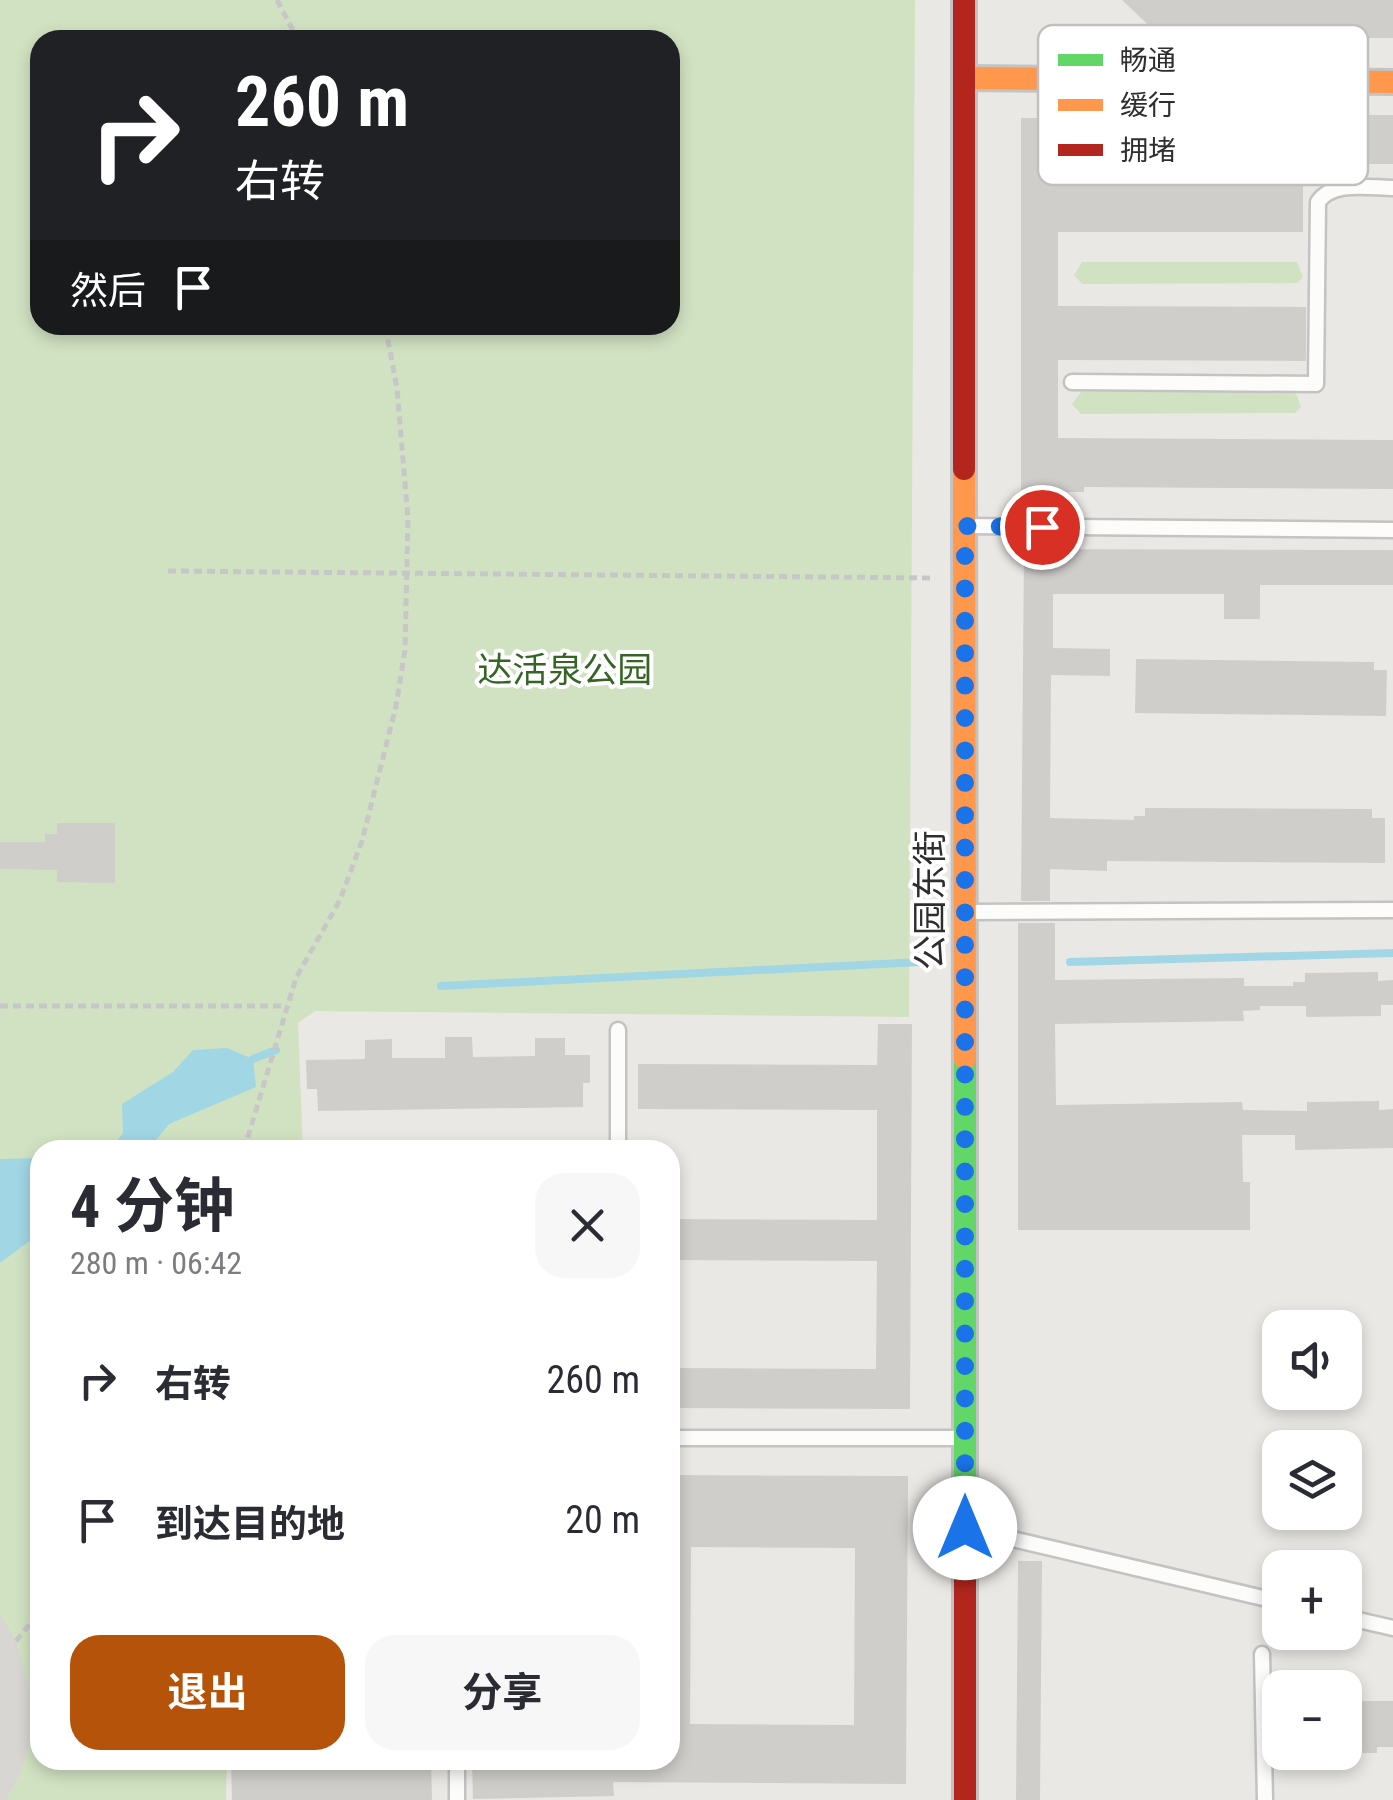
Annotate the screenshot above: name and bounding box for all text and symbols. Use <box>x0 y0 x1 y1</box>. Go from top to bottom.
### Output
legend <box>1038 25 1368 185</box>
text: 畅通 <box>1120 44 1176 77</box>
text: 260 m <box>235 61 409 143</box>
icon: right <box>70 70 200 200</box>
text: 缓行 <box>1120 89 1176 122</box>
text: 拥堵 <box>1120 134 1176 167</box>
text: 右转 <box>235 155 325 208</box>
icon: arrive <box>166 260 221 315</box>
text: 然后 <box>70 269 146 313</box>
pin <box>1000 485 1085 570</box>
icon: arrive <box>1015 500 1070 555</box>
park label: 达活泉公园 <box>477 650 653 691</box>
street label: 公园东街 <box>910 830 951 970</box>
text: 4 分钟 <box>70 1171 234 1242</box>
button: close <box>535 1173 640 1278</box>
text: 280 m · 06:42 <box>70 1244 242 1282</box>
map controls <box>1262 1310 1362 1770</box>
button: sound <box>1262 1310 1362 1410</box>
icon: right <box>70 1353 125 1408</box>
text: 260 m <box>546 1358 640 1402</box>
text: 右转 <box>155 1362 231 1406</box>
button: layers <box>1262 1430 1362 1530</box>
position arrow <box>913 1476 1017 1580</box>
icon: arrive <box>70 1493 125 1548</box>
text: 20 m <box>565 1498 640 1542</box>
text: 到达目的地 <box>155 1502 345 1546</box>
button: + <box>1262 1550 1362 1650</box>
button: 退出 <box>70 1635 345 1750</box>
button: 分享 <box>365 1635 640 1750</box>
button: − <box>1262 1670 1362 1770</box>

